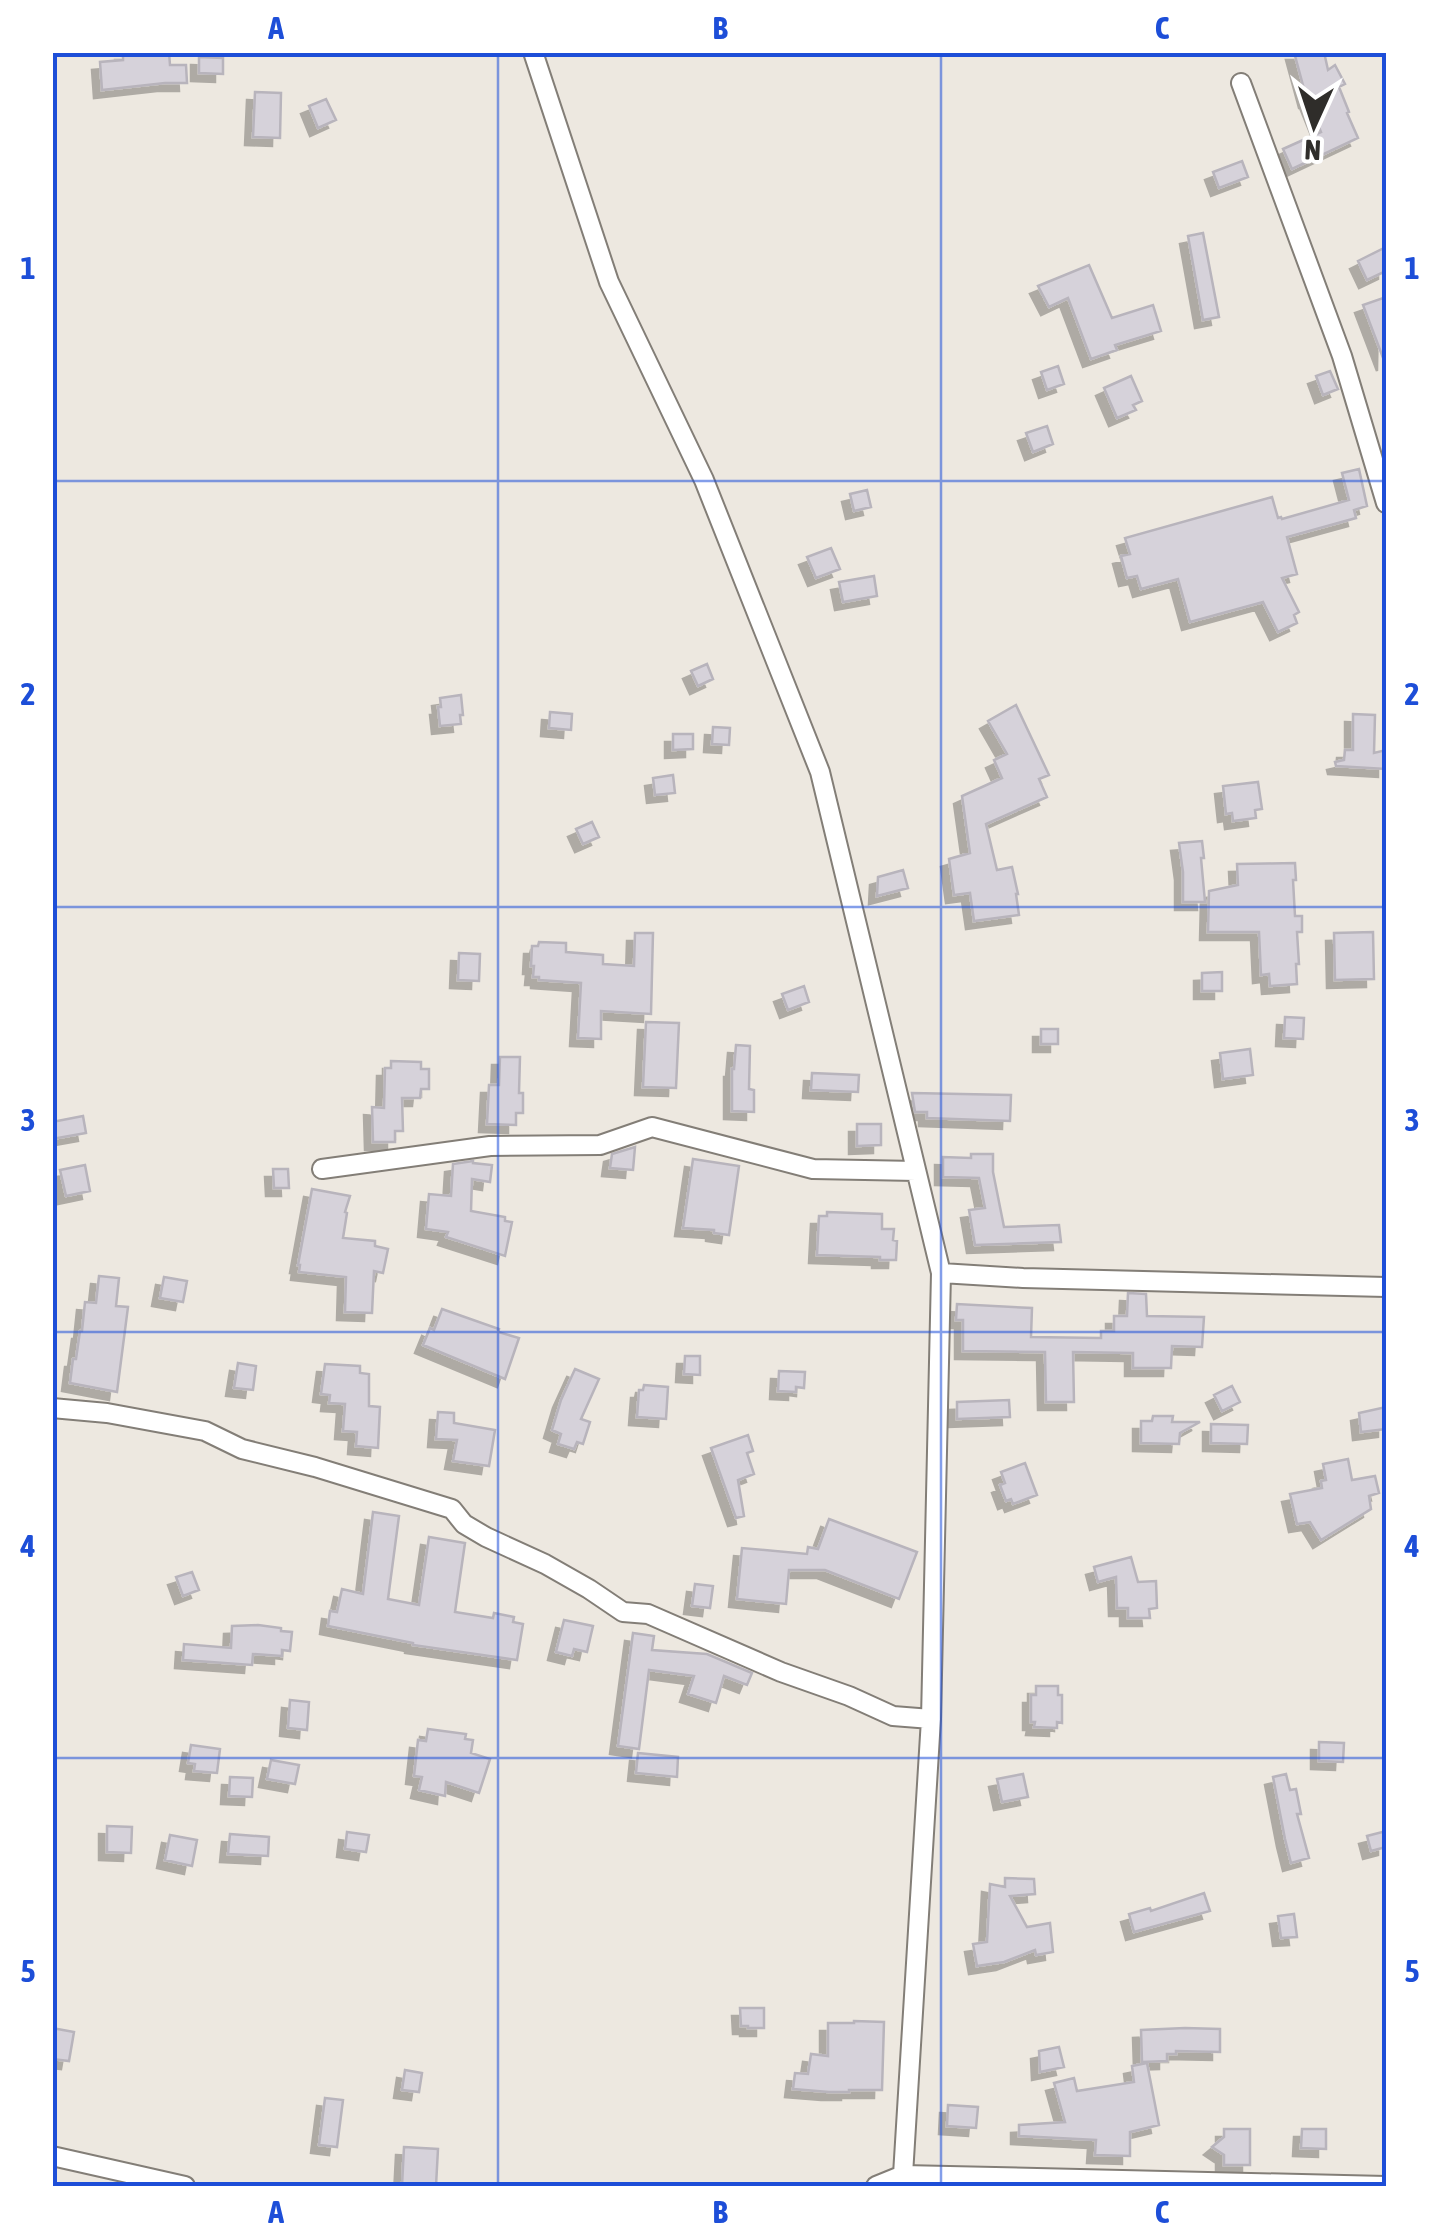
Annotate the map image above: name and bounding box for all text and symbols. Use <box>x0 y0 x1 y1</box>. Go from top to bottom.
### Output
text: A <box>267 9 284 46</box>
text: B <box>712 9 728 46</box>
text: C <box>1155 9 1170 46</box>
north arrow <box>1264 75 1364 175</box>
text: N <box>1304 134 1322 166</box>
text: 1 <box>20 249 36 286</box>
text: 1 <box>1404 249 1420 286</box>
text: 2 <box>20 675 36 712</box>
text: 2 <box>1404 675 1420 712</box>
text: 3 <box>20 1101 36 1138</box>
text: 3 <box>1404 1101 1420 1138</box>
text: 4 <box>19 1527 36 1564</box>
text: 4 <box>1403 1527 1420 1564</box>
text: 5 <box>20 1952 36 1989</box>
text: 5 <box>1404 1952 1420 1989</box>
text: A <box>267 2193 284 2230</box>
text: B <box>712 2193 728 2230</box>
text: C <box>1155 2193 1170 2230</box>

